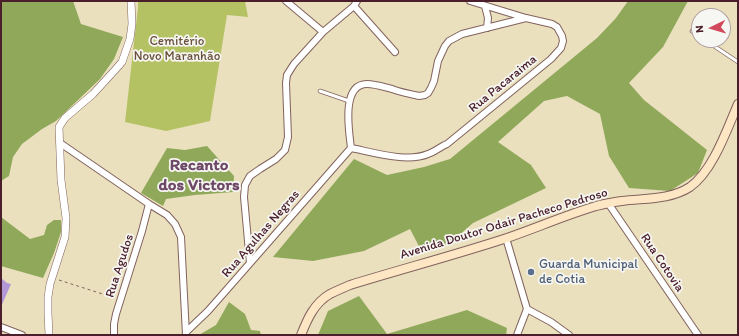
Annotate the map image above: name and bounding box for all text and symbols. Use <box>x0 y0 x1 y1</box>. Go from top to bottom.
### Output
north arrow <box>691 8 731 48</box>
text: N <box>693 25 706 33</box>
park label: Cemitério Novo Maranhão <box>134 34 220 65</box>
street label: Rua Pacaraima <box>466 52 540 116</box>
district label: Recanto dos Victors <box>158 156 240 196</box>
street label: Avenida Doutor Odair Pacheco Pedroso <box>398 185 610 263</box>
street label: Rua Agulhas Negras <box>219 187 303 281</box>
street label: Rua Cotovia <box>637 231 687 295</box>
street label: Rua Agudos <box>102 232 138 300</box>
place label: Guarda Municipal de Cotia <box>539 257 638 288</box>
marker: Guarda Municipal de Cotia <box>526 267 536 277</box>

